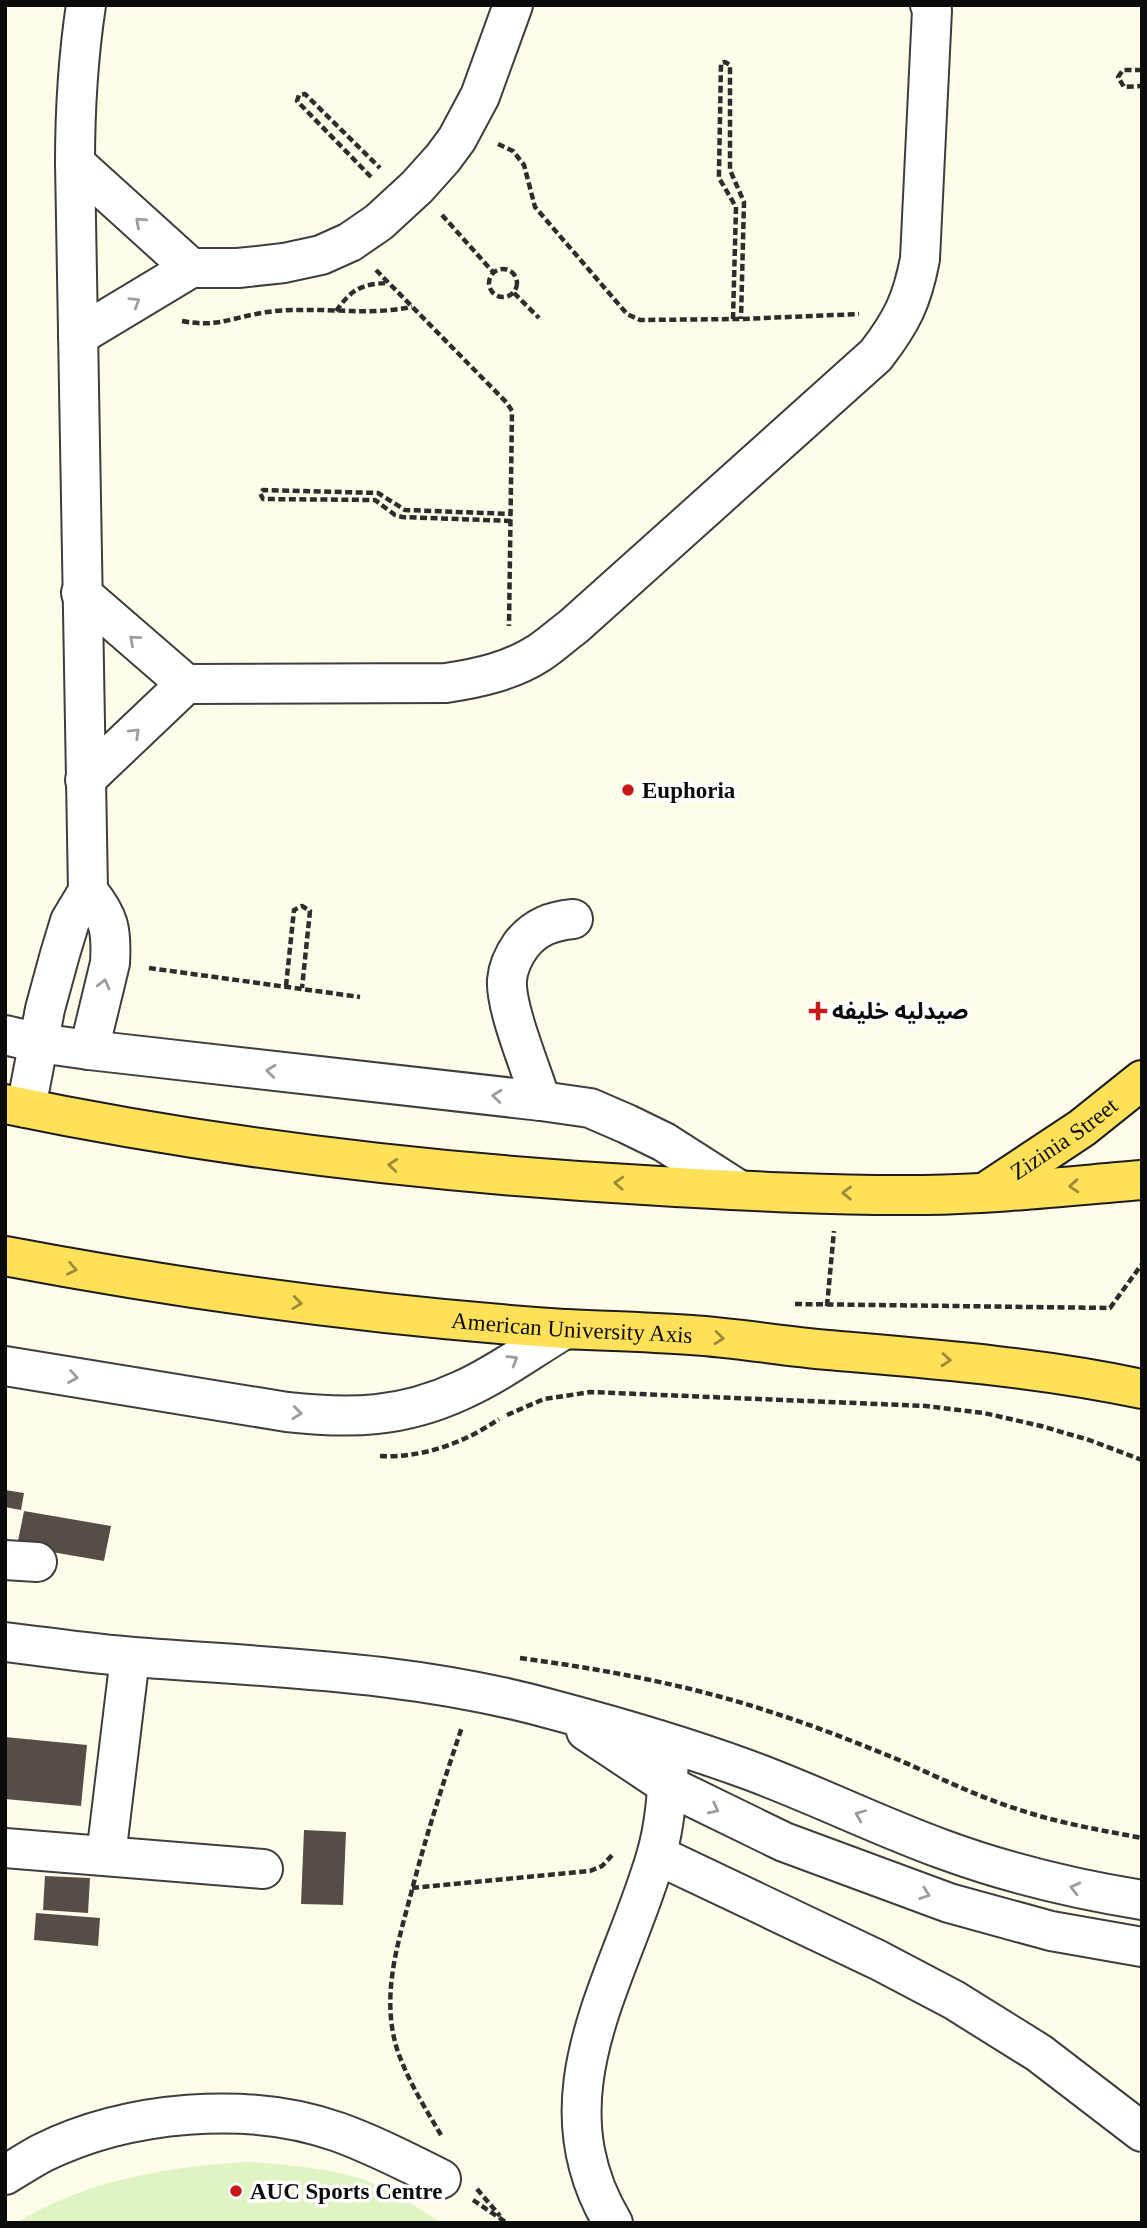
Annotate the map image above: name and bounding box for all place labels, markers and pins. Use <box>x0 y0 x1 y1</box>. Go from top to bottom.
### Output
place label: Euphoria <box>642 778 736 803</box>
marker: Euphoria <box>620 782 636 798</box>
place label: صيدليه خليفه <box>832 999 968 1024</box>
marker: صيدليه خليفه <box>810 1003 826 1019</box>
place label: AUC Sports Centre <box>250 2179 443 2204</box>
marker: AUC Sports Centre <box>228 2183 244 2199</box>

